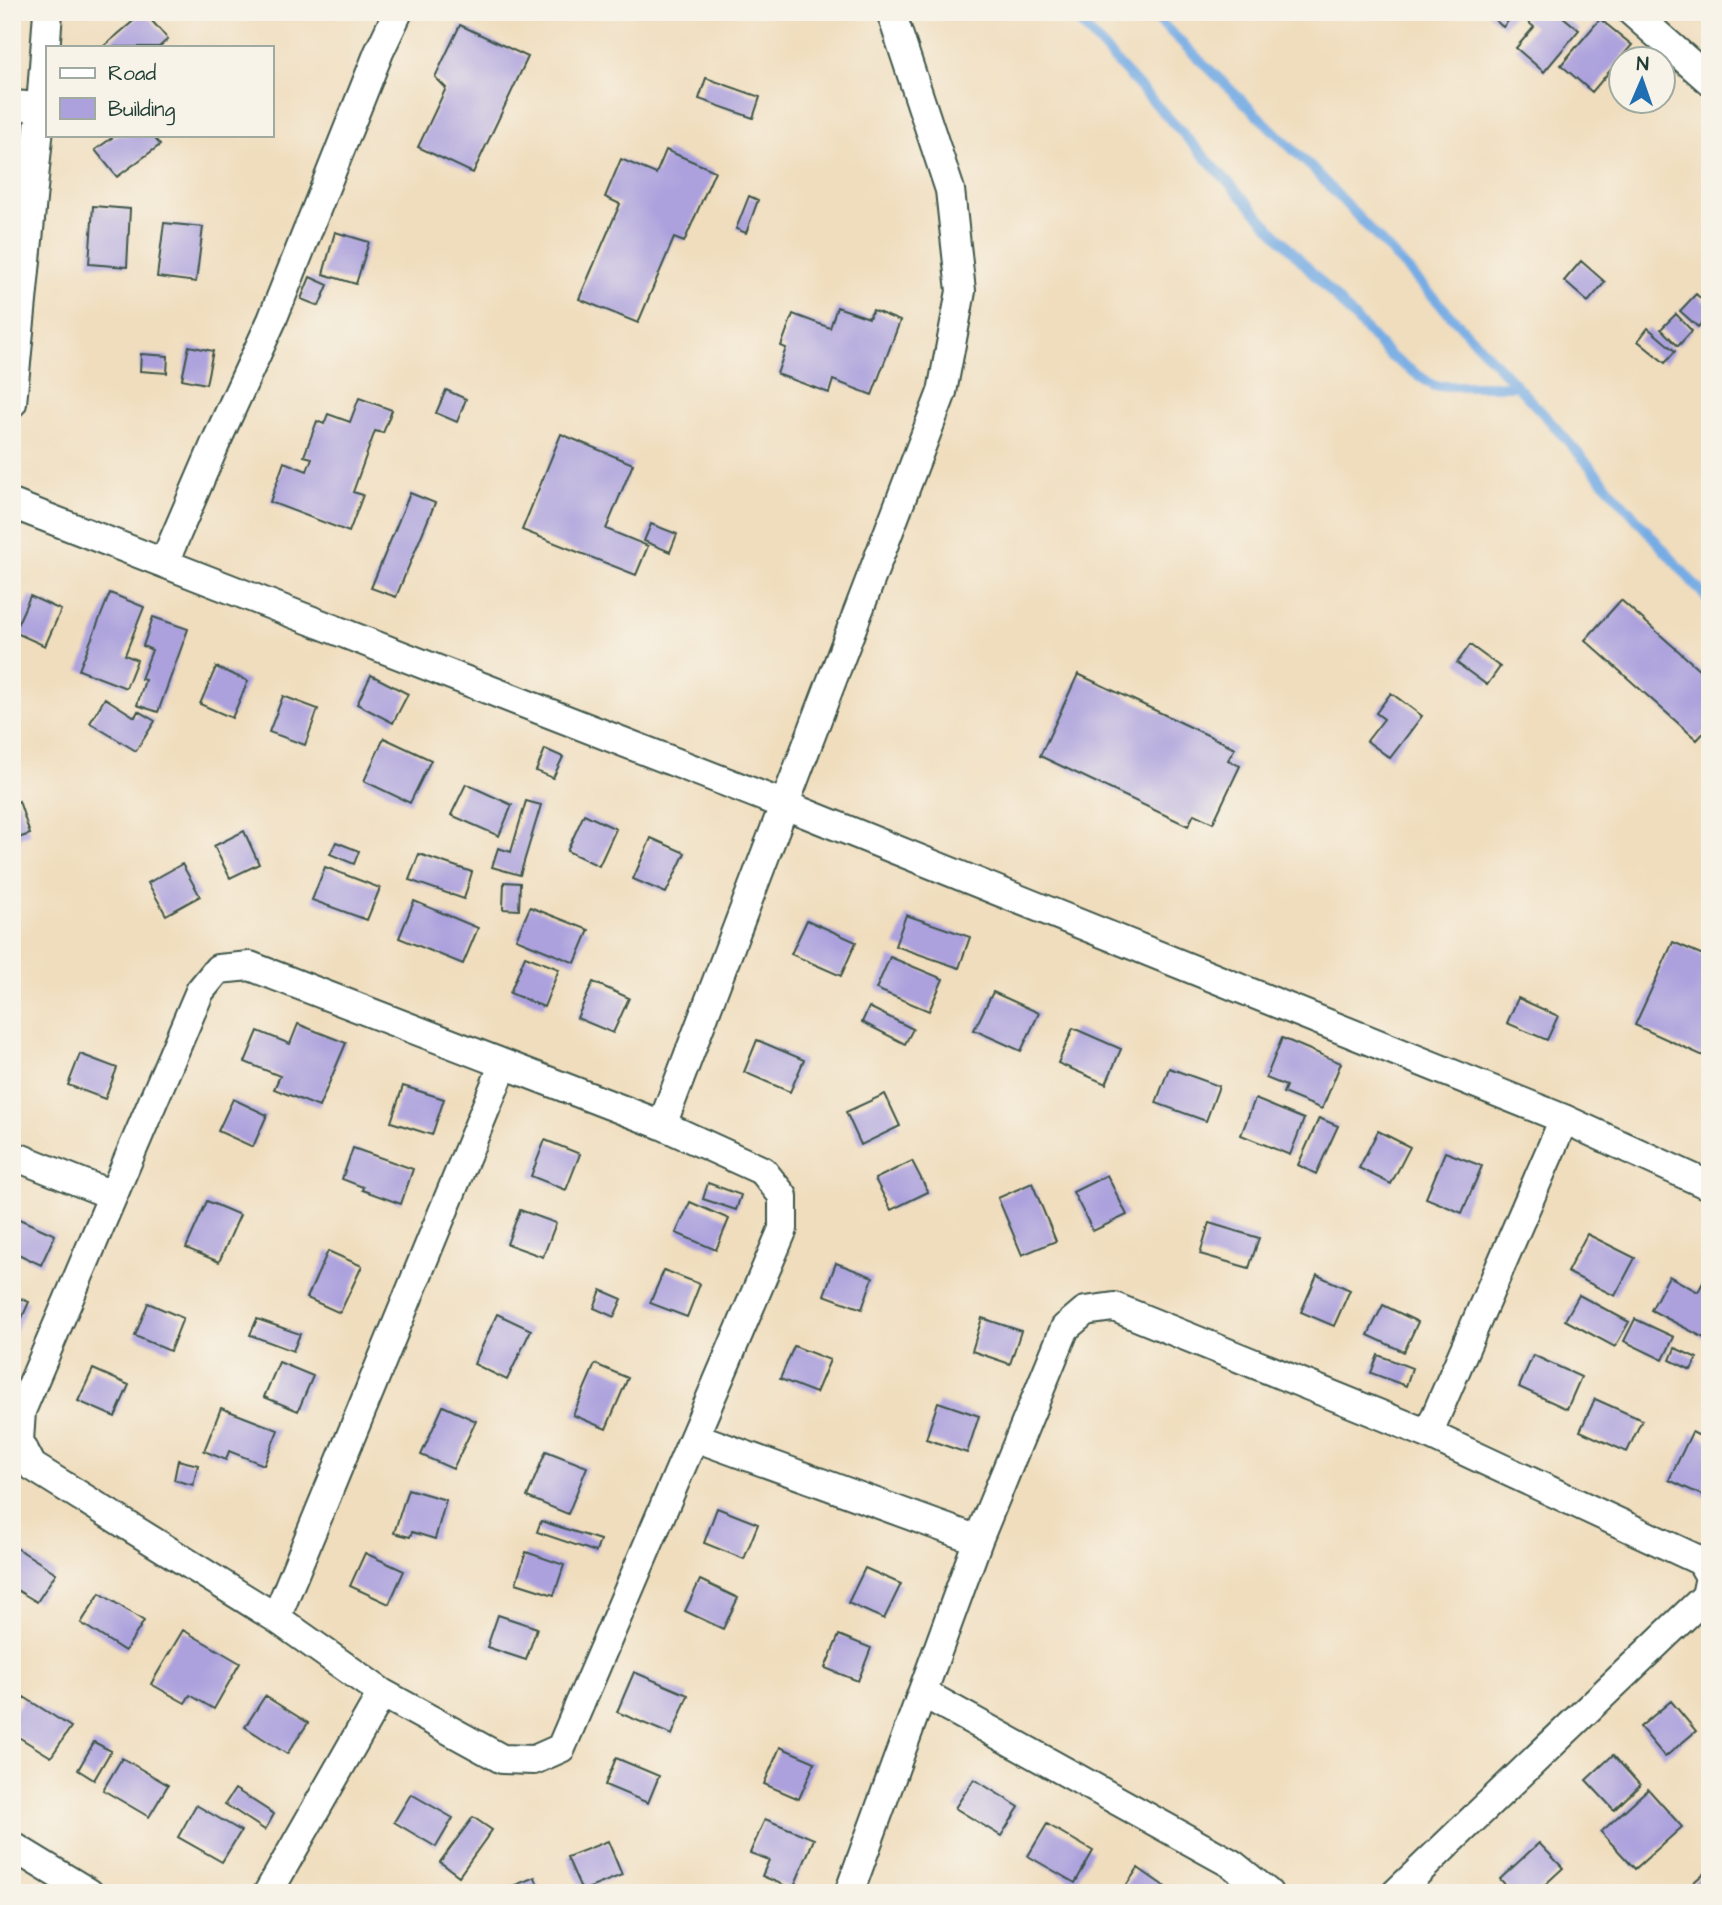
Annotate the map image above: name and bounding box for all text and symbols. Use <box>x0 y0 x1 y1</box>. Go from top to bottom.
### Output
legend <box>46 46 273 136</box>
north arrow <box>1606 46 1676 116</box>
text: N <box>1636 51 1649 78</box>
text: Road <box>108 59 156 88</box>
text: Building <box>108 95 176 126</box>

